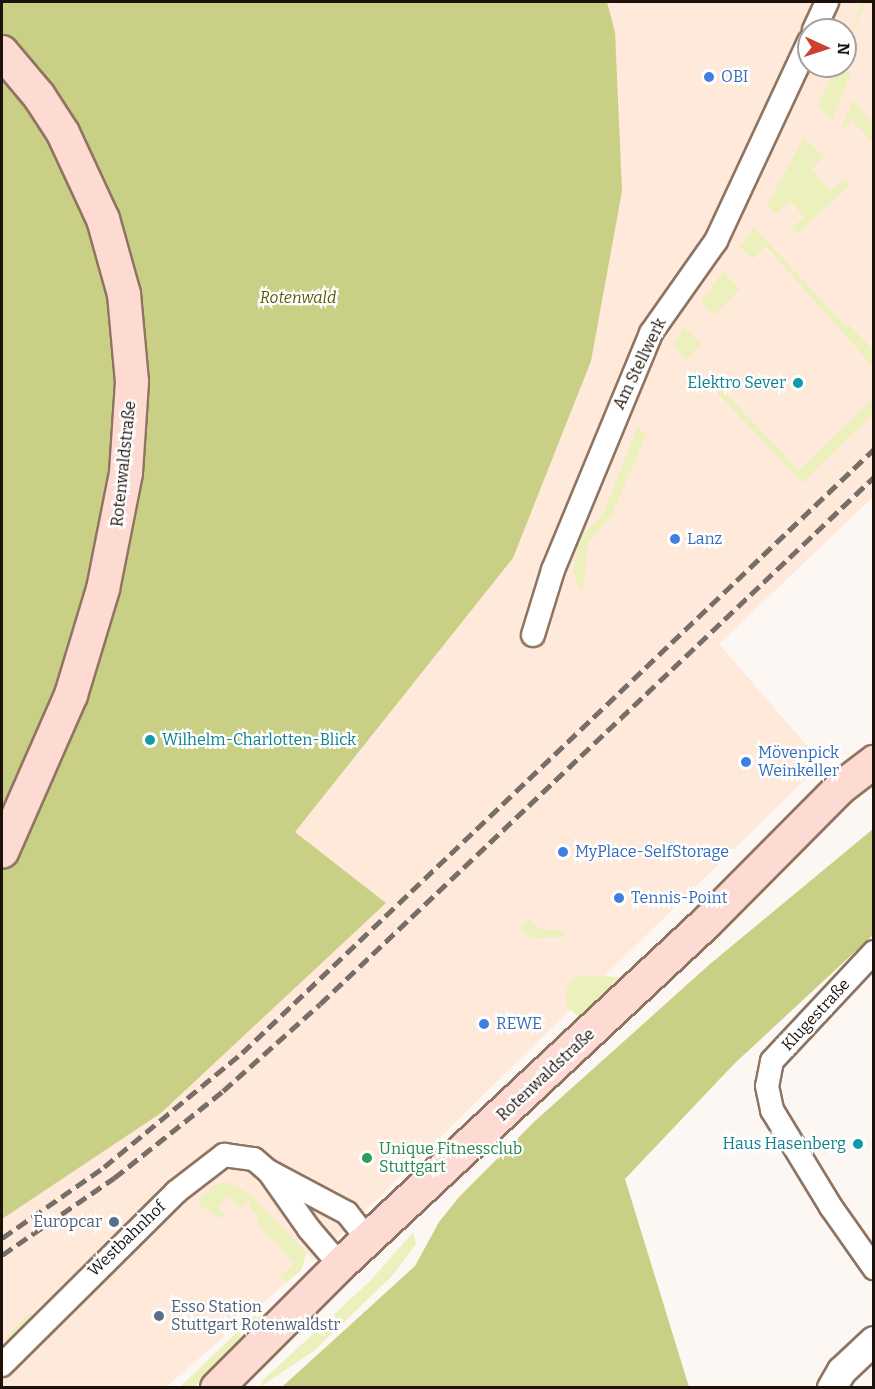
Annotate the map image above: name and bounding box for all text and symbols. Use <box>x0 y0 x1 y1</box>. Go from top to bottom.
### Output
north arrow <box>797 18 857 78</box>
text: N <box>834 42 853 56</box>
place label: OBI <box>721 67 748 87</box>
marker: OBI <box>702 70 716 84</box>
park label: Rotenwald <box>260 288 336 308</box>
street label: Am Stellwerk <box>610 315 670 413</box>
place label: Elektro Sever <box>687 373 786 393</box>
marker: Elektro Sever <box>791 376 805 390</box>
street label: Rotenwaldstraße <box>108 400 140 528</box>
place label: Lanz <box>687 529 722 549</box>
marker: Lanz <box>668 532 682 546</box>
place label: Wilhelm-Charlotten-Blick <box>162 730 356 750</box>
marker: Wilhelm-Charlotten-Blick <box>143 733 157 747</box>
place label: Mövenpick Weinkeller <box>758 743 839 781</box>
marker: Mövenpick Weinkeller <box>739 755 753 769</box>
place label: MyPlace-SelfStorage <box>575 842 729 862</box>
marker: MyPlace-SelfStorage <box>556 845 570 859</box>
place label: Tennis-Point <box>631 888 727 908</box>
marker: Tennis-Point <box>612 891 626 905</box>
street label: Klugestraße <box>778 975 854 1055</box>
place label: REWE <box>496 1014 542 1034</box>
marker: REWE <box>477 1017 491 1031</box>
street label: Rotenwaldstraße <box>493 1025 599 1125</box>
place label: Haus Hasenberg <box>723 1134 846 1154</box>
marker: Haus Hasenberg <box>851 1137 865 1151</box>
place label: Unique Fitnessclub Stuttgart <box>379 1139 522 1177</box>
marker: Unique Fitnessclub Stuttgart <box>360 1151 374 1165</box>
street label: Westbahnhof <box>84 1197 170 1281</box>
place label: Europcar <box>33 1212 102 1232</box>
marker: Europcar <box>107 1215 121 1229</box>
place label: Esso Station Stuttgart Rotenwaldstr <box>171 1297 340 1335</box>
marker: Esso Station Stuttgart Rotenwaldstr <box>152 1309 166 1323</box>

